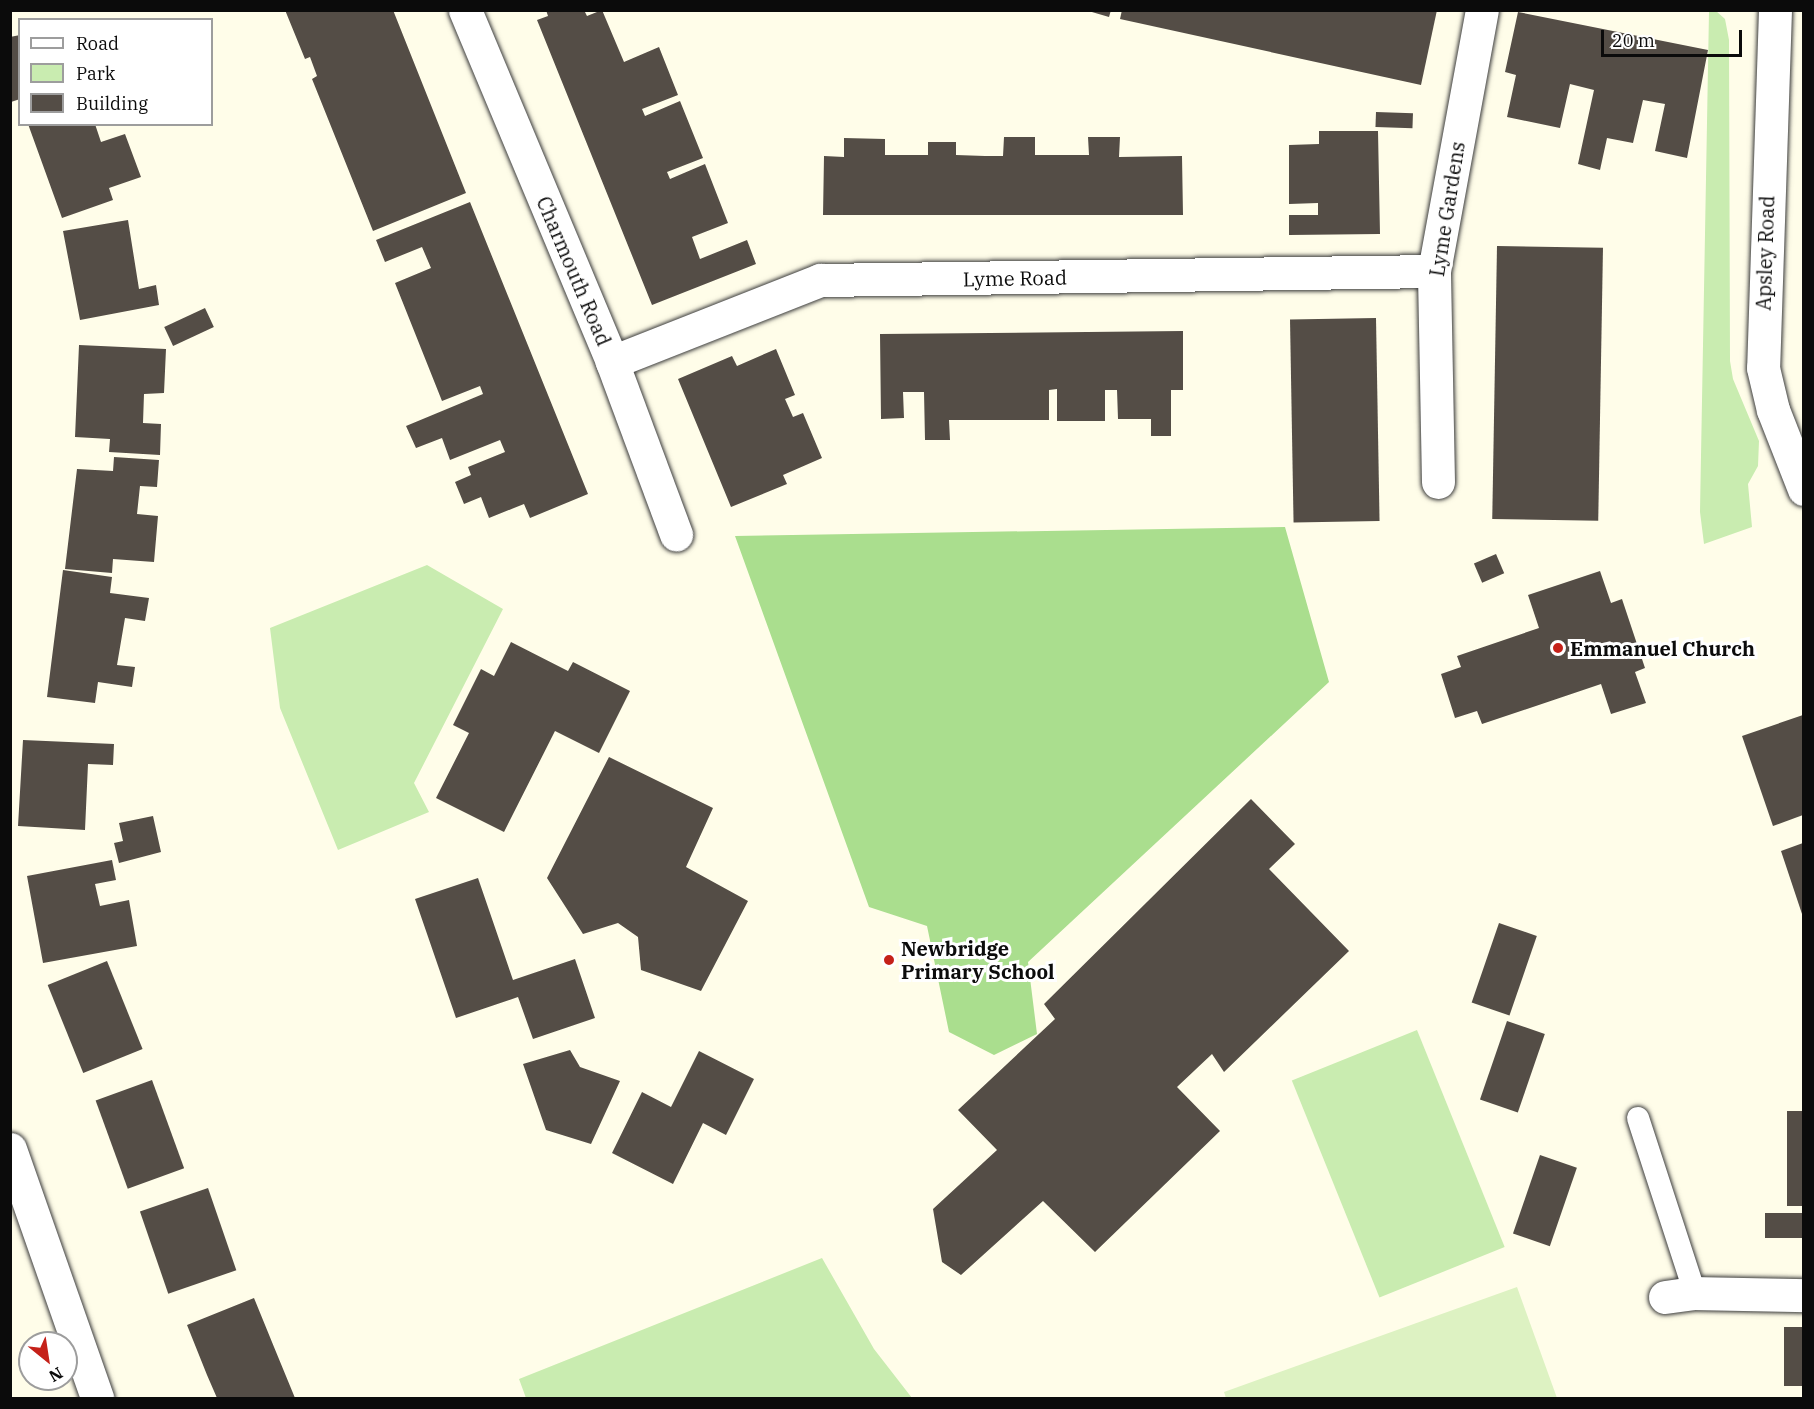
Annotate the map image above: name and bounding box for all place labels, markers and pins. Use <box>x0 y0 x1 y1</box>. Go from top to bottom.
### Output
place label: Emmanuel Church <box>1570 636 1755 660</box>
marker: Emmanuel Church <box>1551 641 1565 655</box>
place label: Newbridge Primary School <box>901 936 1055 983</box>
marker: Newbridge Primary School <box>882 953 896 967</box>

